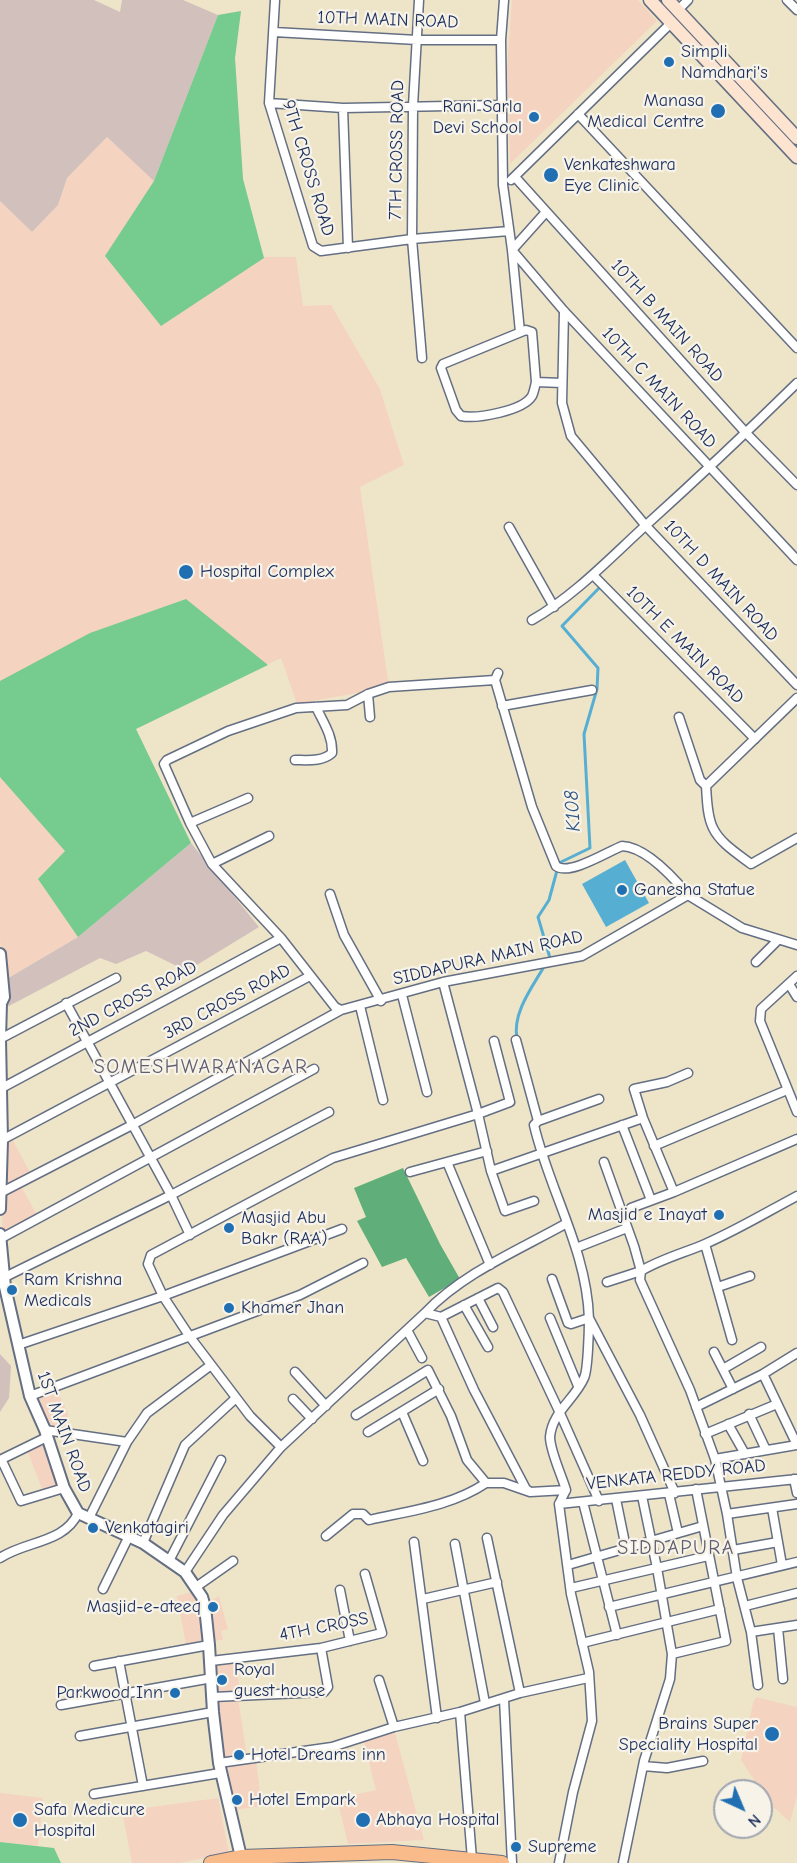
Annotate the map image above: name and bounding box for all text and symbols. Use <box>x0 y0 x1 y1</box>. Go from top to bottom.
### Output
street label: 10TH MAIN ROAD <box>317 7 459 33</box>
place label: Simpli Namdhari's <box>681 41 768 84</box>
marker: Simpli Namdhari's <box>662 55 676 69</box>
street label: 7TH CROSS ROAD <box>385 80 409 220</box>
place label: Manasa Medical Centre <box>587 90 704 132</box>
place label: Rani Sarla Devi School <box>433 96 522 138</box>
street label: 9TH CROSS ROAD <box>277 97 339 239</box>
marker: Manasa Medical Centre <box>709 102 727 120</box>
marker: Rani Sarla Devi School <box>527 110 541 124</box>
place label: Venkateshwara Eye Clinic <box>564 154 676 196</box>
marker: Venkateshwara Eye Clinic <box>542 166 560 184</box>
street label: 10TH B MAIN ROAD <box>606 255 728 387</box>
street label: 10TH C MAIN ROAD <box>597 323 721 453</box>
street label: 10TH D MAIN ROAD <box>659 516 783 646</box>
place label: Hospital Complex <box>200 561 334 583</box>
marker: Hospital Complex <box>177 563 195 581</box>
street label: 10TH E MAIN ROAD <box>622 582 748 708</box>
water label: K108 <box>560 790 586 832</box>
place label: Ganesha Statue <box>634 879 755 901</box>
marker: Ganesha Statue <box>615 883 629 897</box>
street label: SIDDAPURA MAIN ROAD <box>391 926 585 990</box>
street label: 2ND CROSS ROAD <box>65 956 201 1042</box>
street label: 3RD CROSS ROAD <box>160 959 294 1045</box>
district label: SOMESHWARANAGAR <box>94 1055 308 1079</box>
place label: Masjid e Inayat <box>588 1204 707 1226</box>
place label: Masjid Abu Bakr (RAA) <box>241 1207 327 1250</box>
marker: Masjid e Inayat <box>712 1208 726 1222</box>
marker: Masjid Abu Bakr (RAA) <box>222 1221 236 1235</box>
place label: Ram Krishna Medicals <box>24 1269 122 1312</box>
marker: Ram Krishna Medicals <box>5 1283 19 1297</box>
place label: Khamer Jhan <box>241 1297 344 1319</box>
marker: Khamer Jhan <box>222 1301 236 1315</box>
street label: 1ST MAIN ROAD <box>32 1369 96 1495</box>
street label: VENKATA REDDY ROAD <box>585 1455 767 1495</box>
place label: Venkatagiri <box>105 1517 189 1539</box>
marker: Venkatagiri <box>86 1521 100 1535</box>
district label: SIDDAPURA <box>617 1536 735 1560</box>
place label: Masjid-e-ateeq <box>86 1596 201 1618</box>
marker: Masjid-e-ateeq <box>206 1600 220 1614</box>
street label: 4TH CROSS <box>278 1608 370 1646</box>
place label: Royal guest house <box>234 1659 325 1702</box>
marker: Royal guest house <box>215 1673 229 1687</box>
place label: Parkwood Inn <box>57 1682 163 1704</box>
marker: Parkwood Inn <box>168 1686 182 1700</box>
place label: Brains Super Speciality Hospital <box>619 1713 758 1756</box>
marker: Brains Super Speciality Hospital <box>763 1725 781 1743</box>
place label: Hotel Dreams inn <box>251 1744 386 1766</box>
marker: Hotel Dreams inn <box>232 1748 246 1762</box>
north arrow <box>713 1779 773 1839</box>
place label: Hotel Empark <box>249 1789 355 1811</box>
marker: Hotel Empark <box>230 1793 244 1807</box>
place label: Safa Medicure Hospital <box>34 1799 145 1842</box>
place label: Abhaya Hospital <box>376 1809 499 1831</box>
text: N <box>744 1810 764 1831</box>
marker: Safa Medicure Hospital <box>11 1811 29 1829</box>
marker: Abhaya Hospital <box>354 1811 372 1829</box>
place label: Supreme <box>528 1836 596 1858</box>
marker: Supreme <box>509 1840 523 1854</box>

